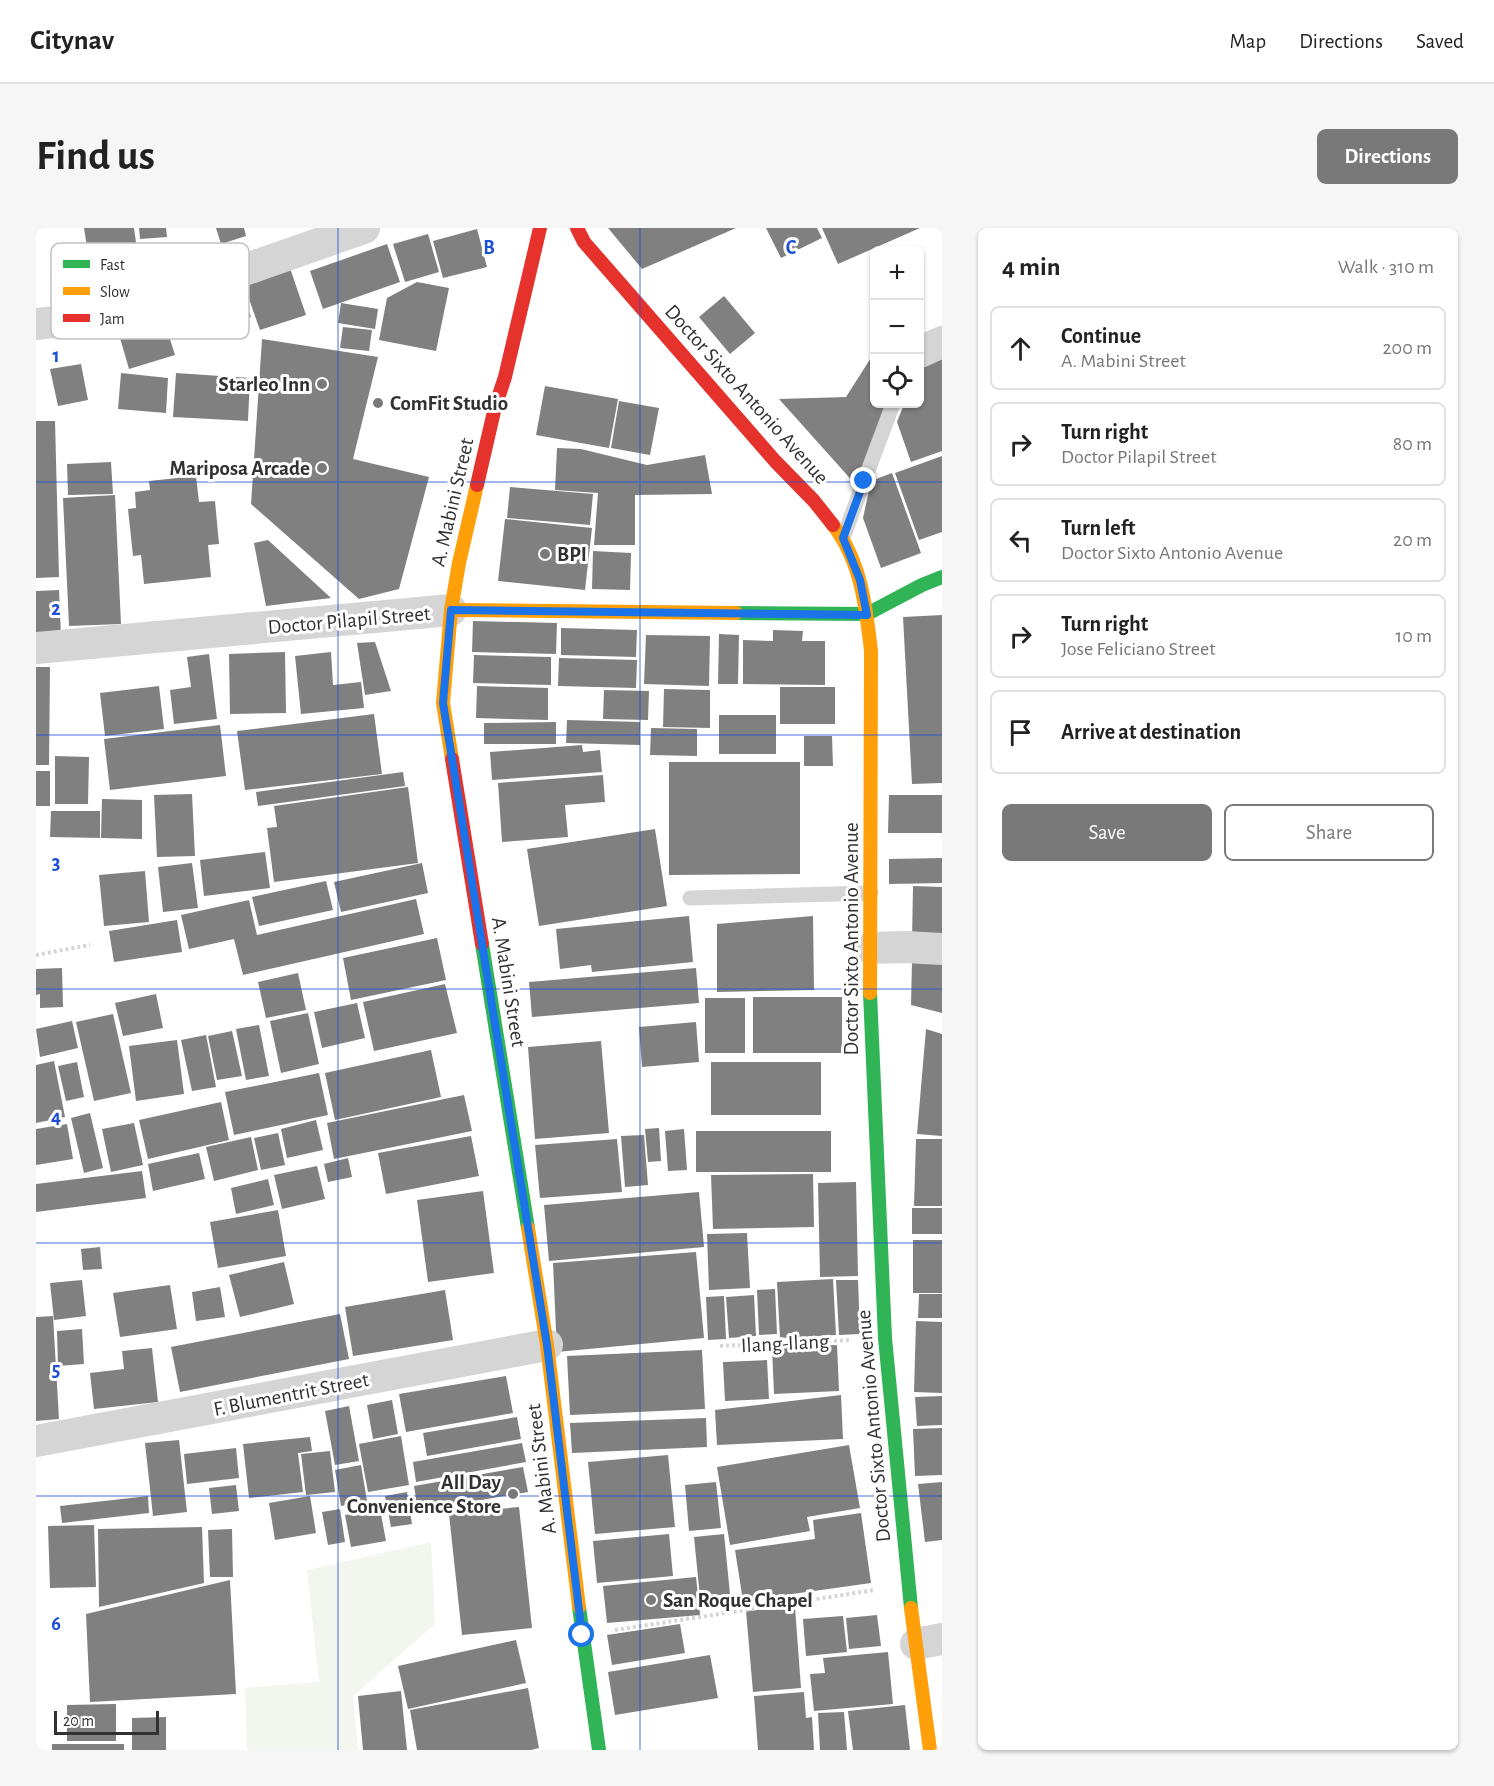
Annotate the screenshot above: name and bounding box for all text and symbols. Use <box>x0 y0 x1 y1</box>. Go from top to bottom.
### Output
text: Citynav <box>30 27 114 55</box>
text: Map <box>1230 31 1266 52</box>
text: Directions <box>1299 31 1383 52</box>
text: Saved <box>1416 31 1464 52</box>
button: Directions <box>1317 129 1458 184</box>
text: Find us <box>36 135 155 177</box>
text: B <box>483 238 495 258</box>
text: C <box>786 238 797 258</box>
legend <box>51 243 249 339</box>
map controls <box>870 246 924 408</box>
button: + <box>870 246 924 300</box>
text: 4 min <box>1002 254 1061 280</box>
text: Fast <box>100 257 125 273</box>
text: Walk · 310 m <box>1338 257 1434 277</box>
text: Slow <box>100 284 130 300</box>
button: − <box>870 300 924 354</box>
street label: Doctor Sixto Antonio Avenue <box>661 301 832 488</box>
text: Jam <box>100 311 125 327</box>
text: Continue <box>1061 325 1141 347</box>
icon: ahead <box>1004 332 1037 365</box>
text: 200 m <box>1382 338 1432 358</box>
text: 1 <box>52 346 60 366</box>
text: A. Mabini Street <box>1061 351 1186 371</box>
button: locate <box>870 354 924 408</box>
place label: Starleo Inn <box>218 374 310 395</box>
marker: Starleo Inn <box>315 377 329 391</box>
place label: ComFit Studio <box>390 393 508 414</box>
marker: ComFit Studio <box>371 396 385 410</box>
text: Turn right <box>1061 421 1148 443</box>
icon: right <box>1004 428 1037 461</box>
text: 80 m <box>1393 434 1432 454</box>
street label: A. Mabini Street <box>428 436 478 568</box>
text: Doctor Pilapil Street <box>1061 447 1217 467</box>
place label: Mariposa Arcade <box>169 458 310 479</box>
marker: Mariposa Arcade <box>315 461 329 475</box>
route end <box>850 467 876 493</box>
text: Turn left <box>1061 517 1135 539</box>
icon: left <box>1004 524 1037 557</box>
text: 20 m <box>1393 530 1432 550</box>
text: Doctor Sixto Antonio Avenue <box>1061 543 1283 563</box>
place label: BPI <box>557 544 587 565</box>
marker: BPI <box>538 547 552 561</box>
text: 2 <box>51 599 61 619</box>
street label: Doctor Pilapil Street <box>267 603 432 638</box>
text: Turn right <box>1061 613 1148 635</box>
icon: right <box>1004 620 1037 653</box>
text: 10 m <box>1395 626 1432 646</box>
text: Jose Feliciano Street <box>1061 639 1216 659</box>
icon: arrive <box>1004 716 1037 749</box>
text: Arrive at destination <box>1061 721 1241 743</box>
button: Save <box>1002 804 1212 861</box>
button: Share <box>1224 804 1434 861</box>
street label: Doctor Sixto Antonio Avenue <box>841 822 862 1056</box>
text: 3 <box>52 853 60 873</box>
street label: A. Mabini Street <box>488 916 529 1049</box>
text: 4 <box>51 1107 61 1127</box>
street label: Doctor Sixto Antonio Avenue <box>853 1309 894 1543</box>
street label: Ilang-Ilang <box>740 1331 831 1356</box>
text: 5 <box>52 1360 60 1380</box>
street label: F. Blumentrit Street <box>212 1369 371 1420</box>
street label: A. Mabini Street <box>523 1402 560 1535</box>
place label: All Day Convenience Store <box>347 1472 502 1517</box>
marker: All Day Convenience Store <box>506 1487 520 1501</box>
place label: San Roque Chapel <box>663 1590 813 1611</box>
marker: San Roque Chapel <box>644 1593 658 1607</box>
text: 6 <box>51 1614 61 1634</box>
route start <box>568 1621 594 1647</box>
scale bar <box>54 1708 159 1736</box>
text: 20 m <box>63 1713 94 1729</box>

